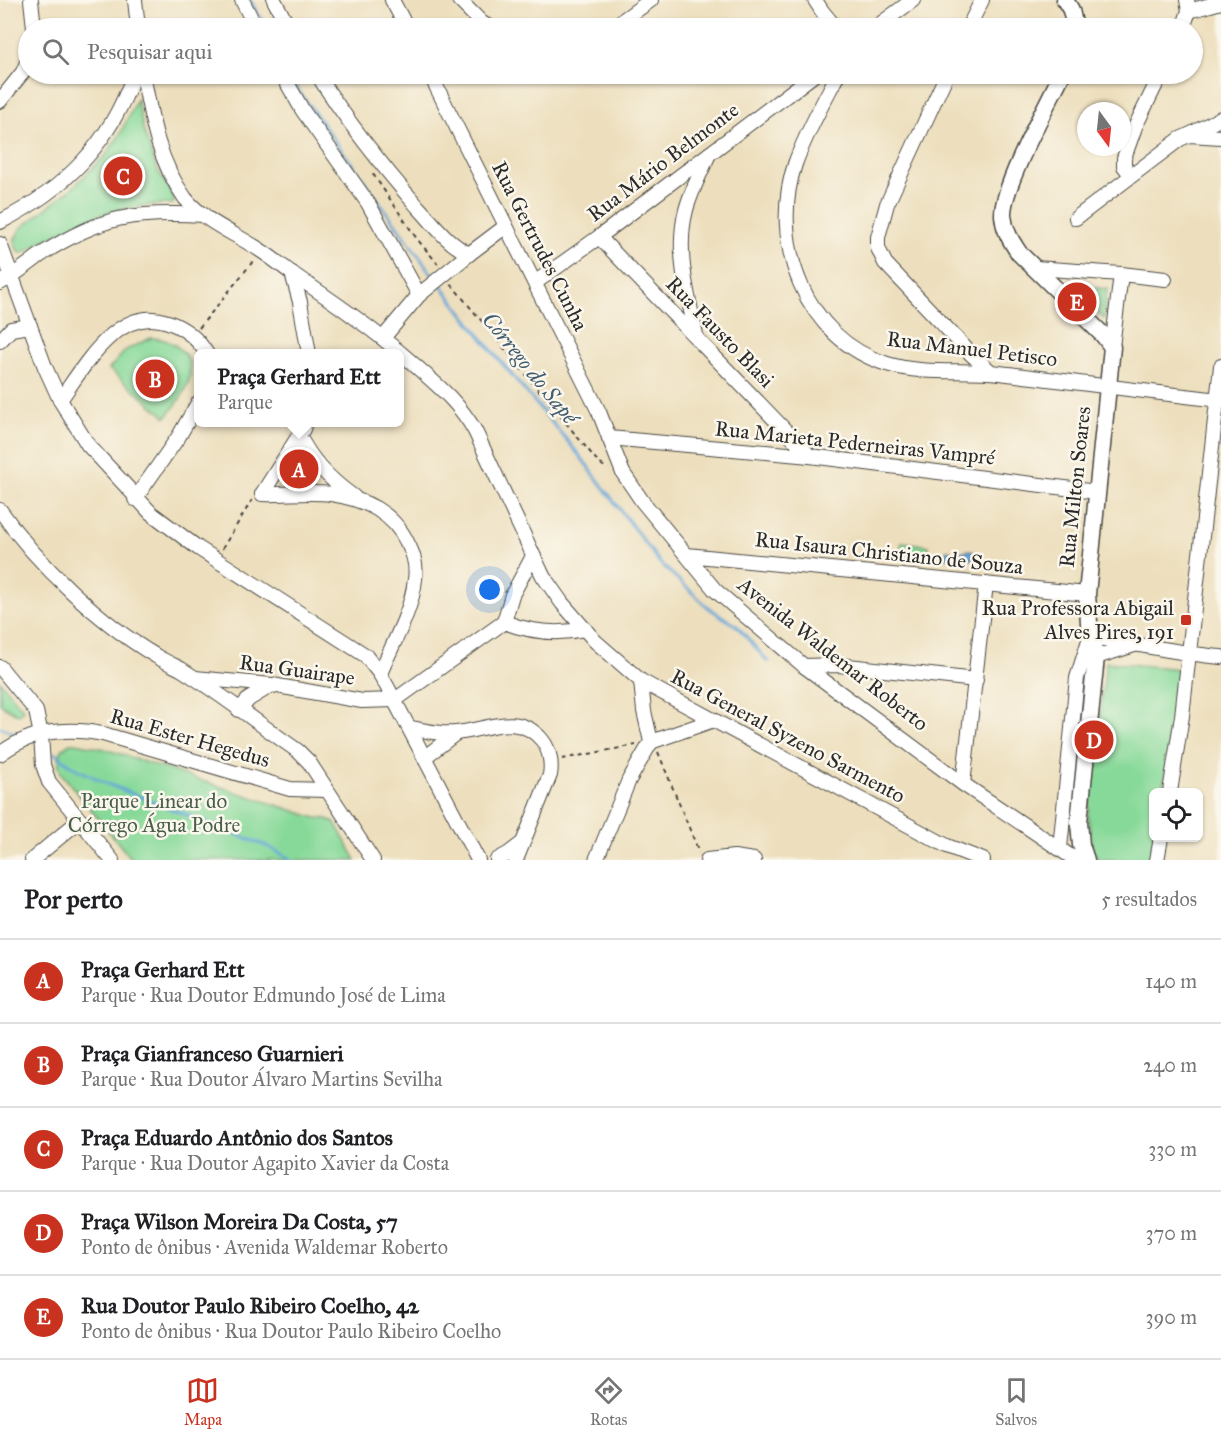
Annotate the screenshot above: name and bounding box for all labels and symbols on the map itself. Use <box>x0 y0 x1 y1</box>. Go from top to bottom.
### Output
street label: Rua Mário Belmonte <box>582 97 744 227</box>
north arrow <box>1077 102 1131 156</box>
pin: C <box>104 154 142 198</box>
street label: Rua Gertrudes Cunha <box>486 157 594 335</box>
street label: Rua Fausto Blasi <box>660 271 780 393</box>
pin: E <box>1058 280 1096 324</box>
water label: Córrego do Sapé <box>477 307 586 432</box>
street label: Rua Manuel Petisco <box>885 326 1059 372</box>
pin: B <box>136 356 174 401</box>
street label: Rua Milton Soares <box>1054 405 1096 569</box>
street label: Rua Marieta Pederneiras Vampré <box>714 415 997 471</box>
pin: A <box>280 446 318 492</box>
street label: Rua Isaura Christiano de Souza <box>754 526 1024 580</box>
street label: Avenida Waldemar Roberto <box>732 571 934 737</box>
your location <box>475 575 504 604</box>
place label: Rua Professora Abigail Alves Pires, 191 <box>981 595 1174 645</box>
marker: Rua Professora Abigail Alves Pires, 191 <box>1179 613 1193 627</box>
street label: Rua Guairape <box>238 649 357 691</box>
street label: Rua General Syzeno Sarmento <box>666 663 910 809</box>
street label: Rua Ester Hegedus <box>107 703 273 773</box>
pin: D <box>1074 718 1114 762</box>
park label: Parque Linear do Córrego Água Podre <box>68 788 240 838</box>

